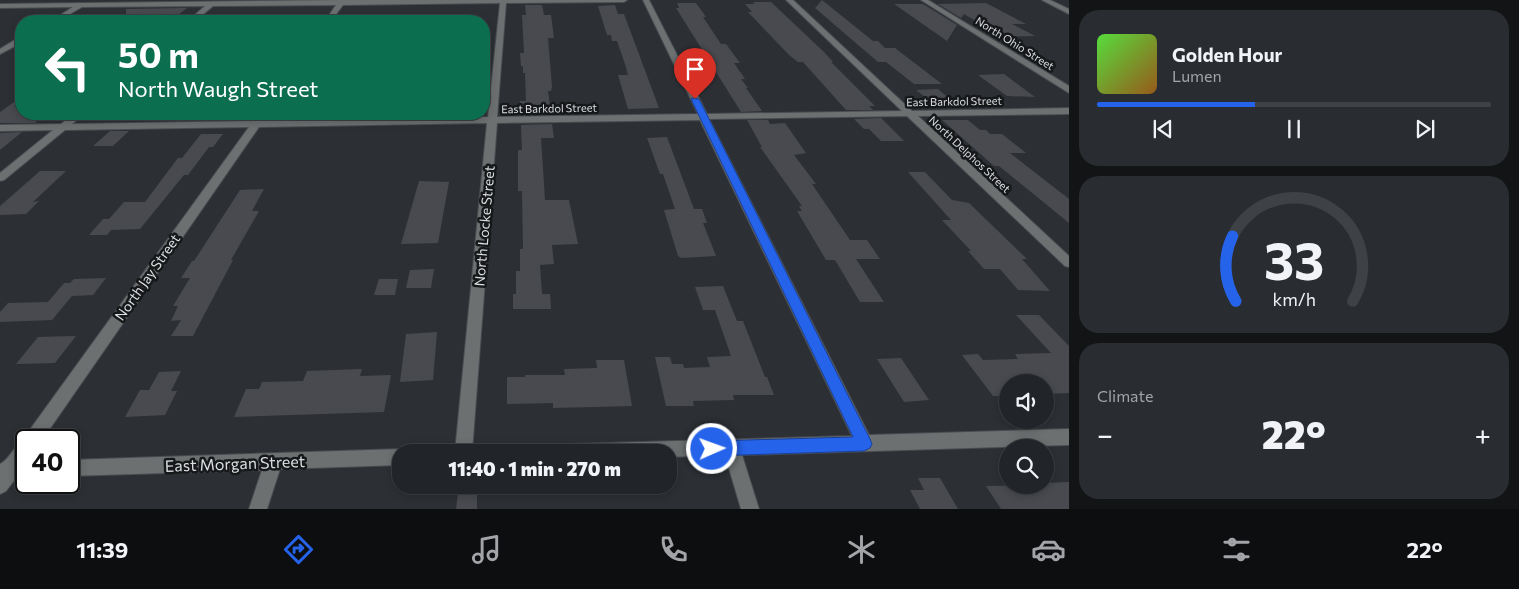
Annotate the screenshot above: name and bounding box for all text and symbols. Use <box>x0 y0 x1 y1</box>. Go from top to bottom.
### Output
street label: North Ohio Street <box>973 14 1057 73</box>
text: 50 m <box>118 32 199 75</box>
icon: left <box>35 35 100 100</box>
text: Golden Hour <box>1172 43 1282 66</box>
pin <box>674 48 716 99</box>
icon: arrive <box>681 55 709 83</box>
text: Lumen <box>1172 66 1222 85</box>
text: North Waugh Street <box>118 75 318 102</box>
street label: East Barkdol Street <box>906 94 1002 108</box>
street label: East Barkdol Street <box>501 101 597 115</box>
street label: North Delphos Street <box>927 113 1014 195</box>
icon: previous <box>1149 115 1177 143</box>
icon: pause <box>1280 115 1308 143</box>
icon: next <box>1411 115 1439 143</box>
street label: North Locke Street <box>470 165 498 287</box>
text: 33 <box>1264 227 1324 291</box>
street label: North Jay Street <box>111 230 183 324</box>
text: km/h <box>1272 288 1316 310</box>
map controls <box>999 374 1054 494</box>
button: sound <box>999 374 1054 429</box>
text: Climate <box>1097 386 1153 405</box>
text: 22° <box>1262 410 1326 457</box>
text: − <box>1097 417 1113 451</box>
text: + <box>1475 417 1491 451</box>
position arrow <box>685 422 737 474</box>
speed limit sign: 40 <box>15 429 80 494</box>
button: search <box>999 439 1054 494</box>
street label: East Morgan Street <box>165 451 306 475</box>
text: 11:40 · 1 min · 270 m <box>448 457 621 480</box>
icon: directions <box>281 532 316 567</box>
icon: music <box>469 532 504 567</box>
icon: phone <box>656 532 691 567</box>
icon: climate <box>844 532 879 567</box>
icon: car <box>1031 532 1066 567</box>
icon: filters <box>1219 532 1254 567</box>
text: 11:39 <box>76 536 128 563</box>
text: 22° <box>1406 536 1443 563</box>

